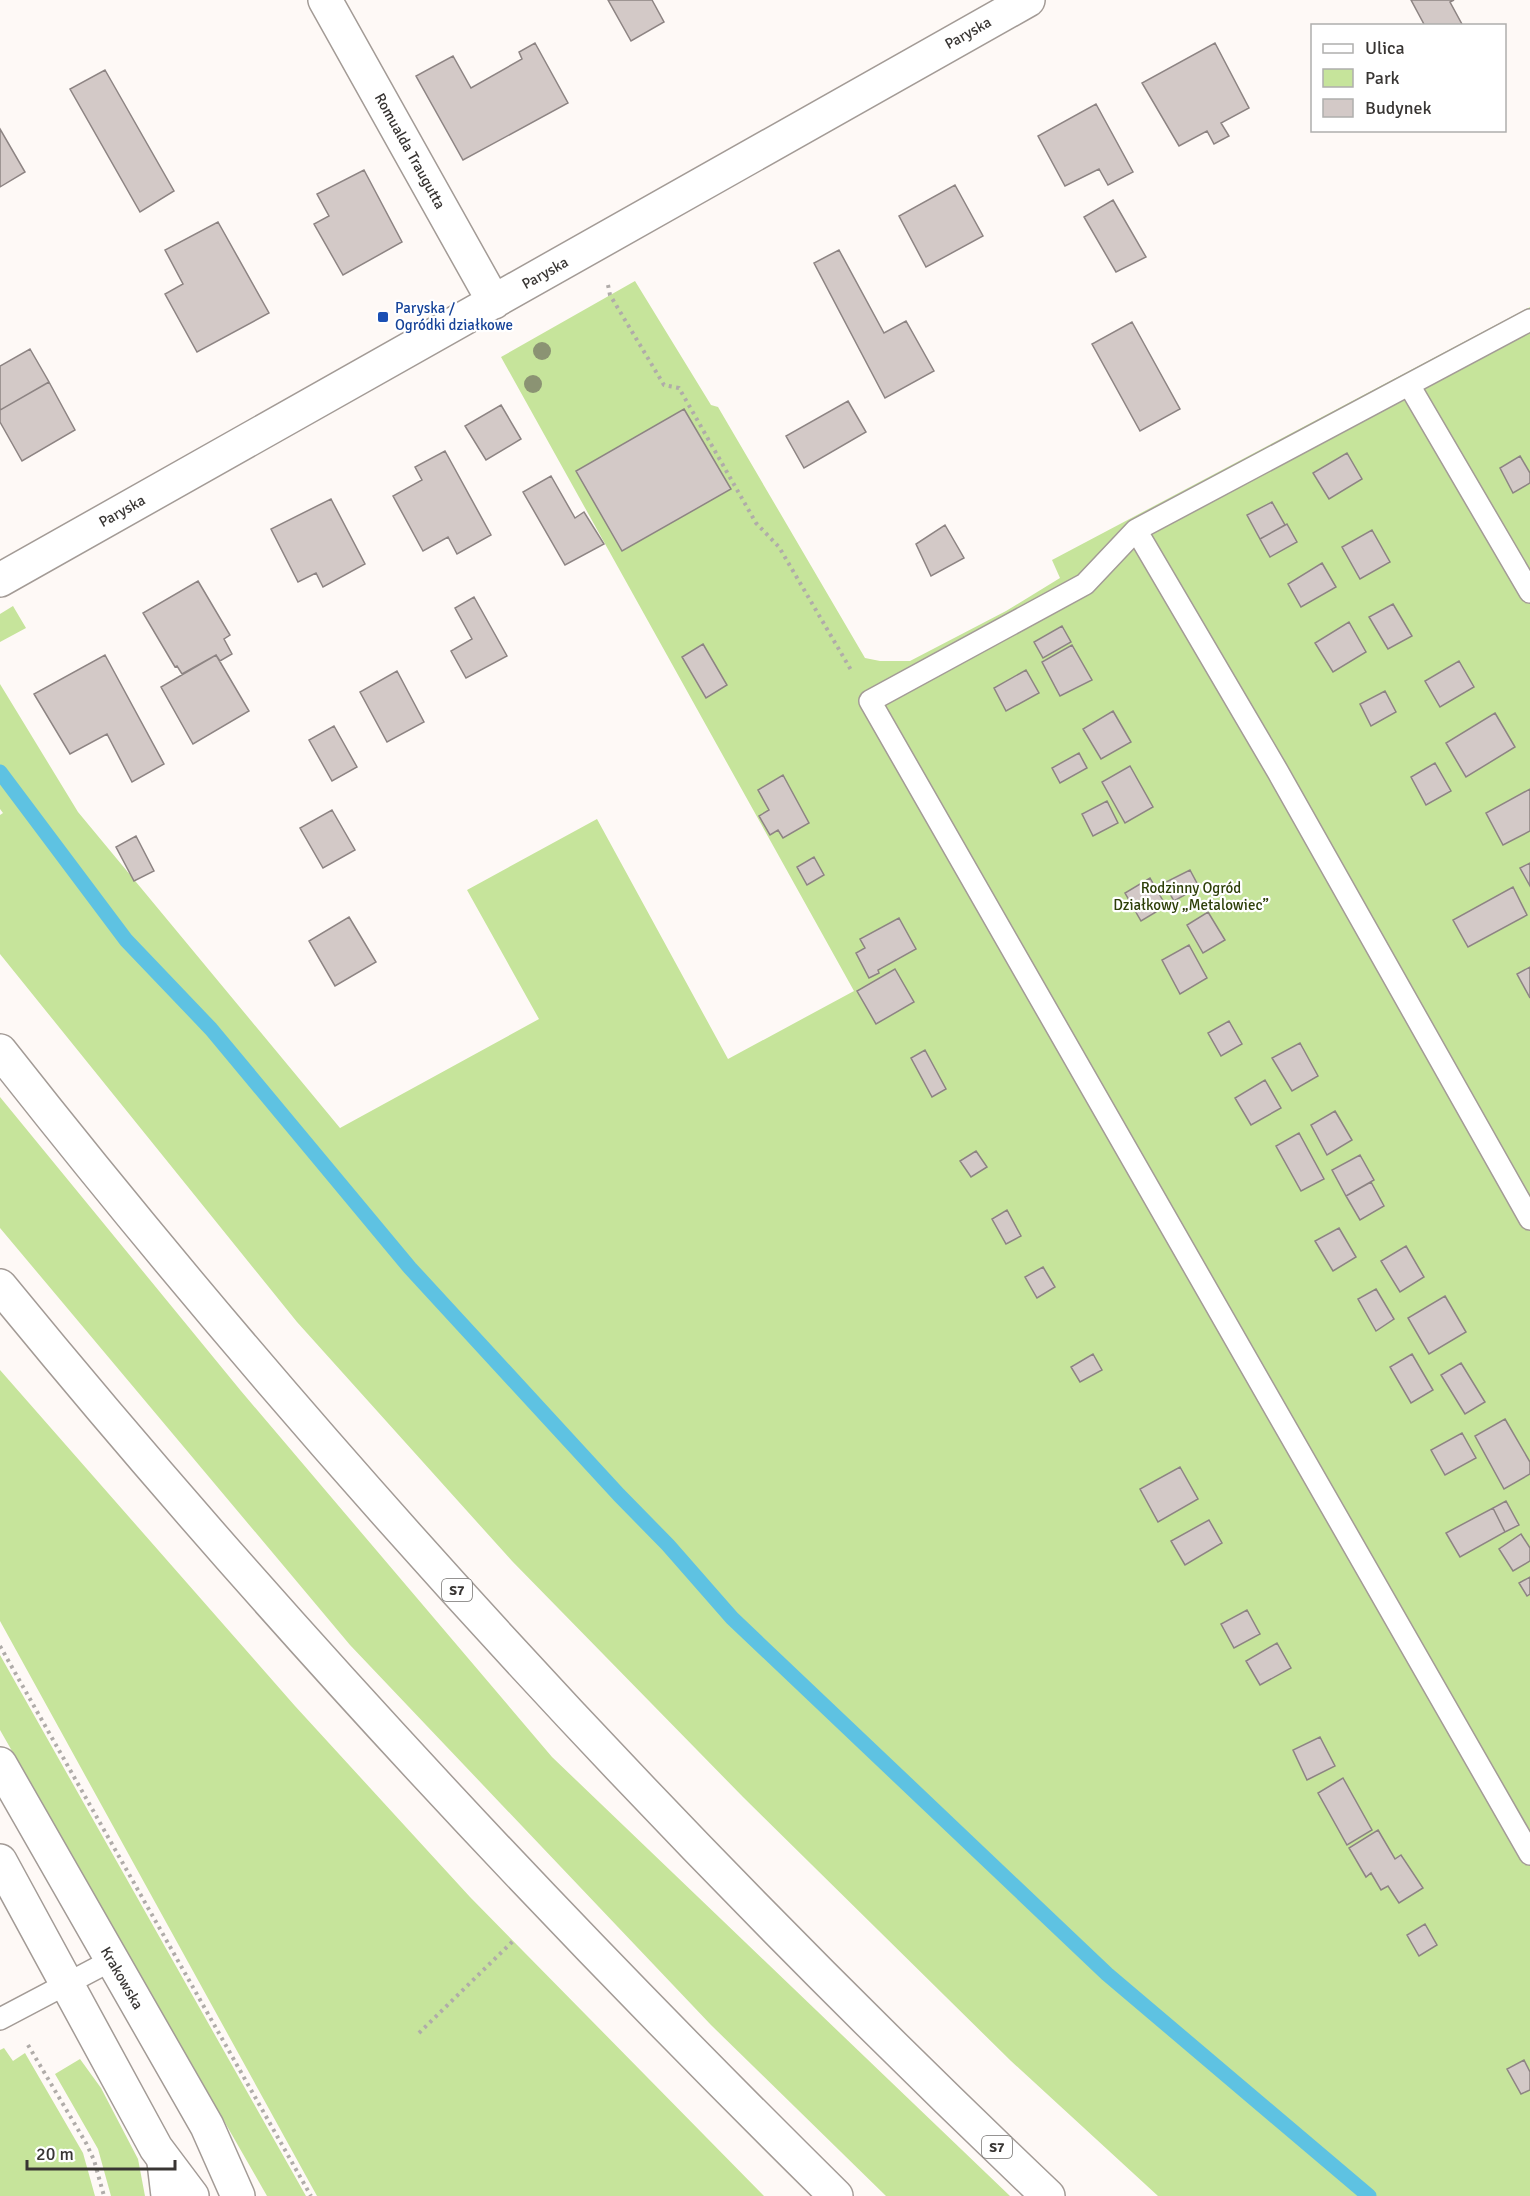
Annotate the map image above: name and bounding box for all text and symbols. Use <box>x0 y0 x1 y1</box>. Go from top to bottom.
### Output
street label: Paryska <box>942 13 994 53</box>
legend <box>1311 24 1506 132</box>
text: Ulica <box>1365 37 1405 59</box>
text: Park <box>1365 67 1400 89</box>
street label: Romualda Traugutta <box>371 90 449 212</box>
text: Budynek <box>1365 97 1432 119</box>
street label: Paryska <box>519 253 571 293</box>
place label: Paryska / Ogródki działkowe <box>395 299 513 334</box>
marker: Paryska / Ogródki działkowe <box>376 310 390 324</box>
street label: Paryska <box>96 491 148 531</box>
park label: Rodzinny Ogród Działkowy „Metalowiec” <box>1113 879 1269 914</box>
road number: S7 <box>442 1579 472 1601</box>
street label: Krakowska <box>97 1943 147 2013</box>
scale bar <box>27 2133 176 2171</box>
road number: S7 <box>982 2136 1012 2158</box>
text: 20 m <box>36 2143 74 2165</box>

